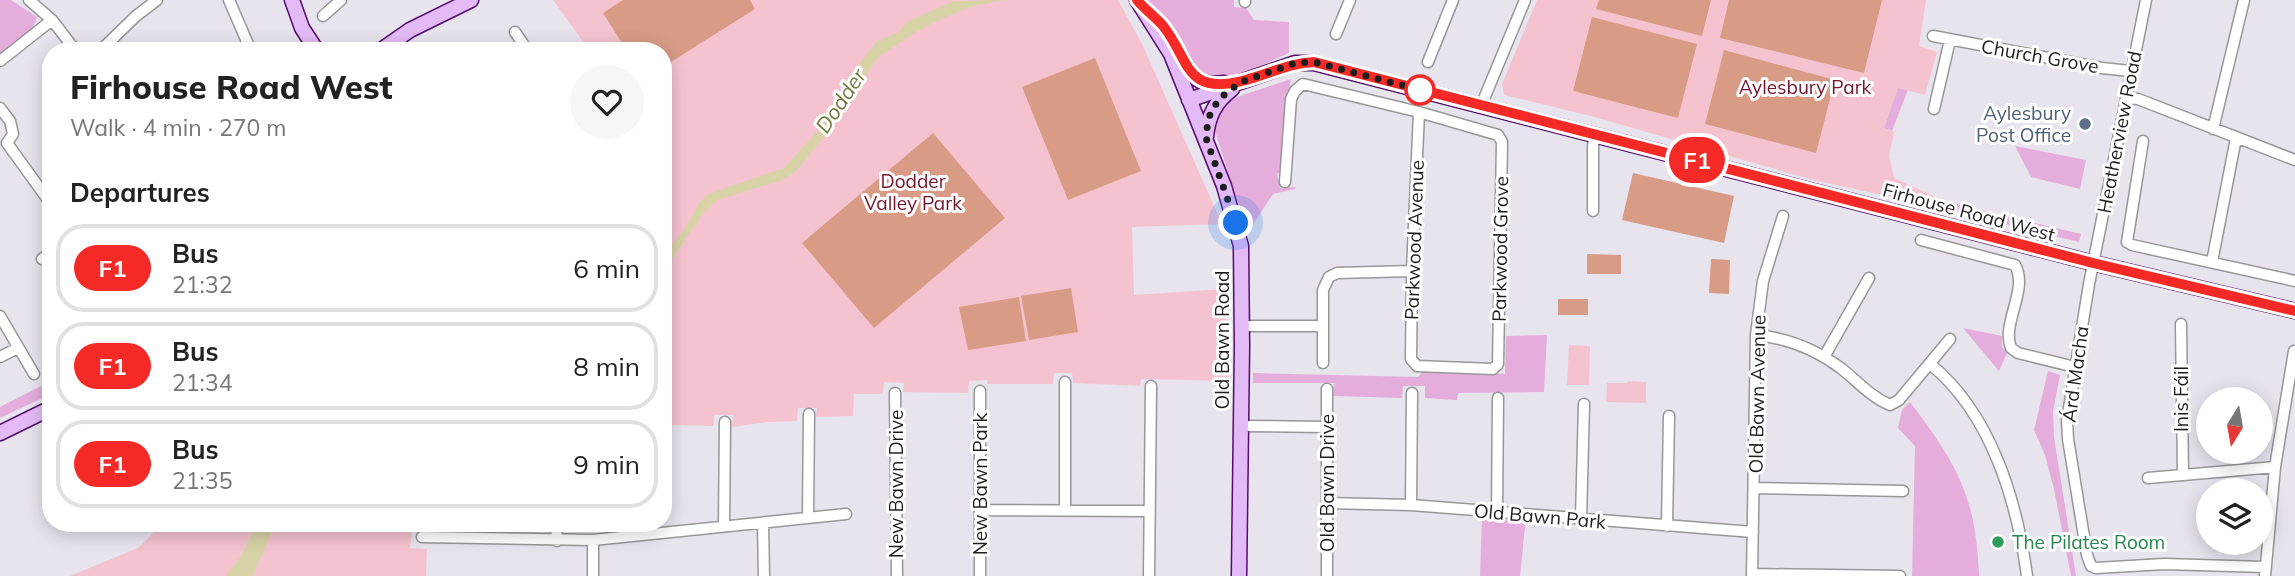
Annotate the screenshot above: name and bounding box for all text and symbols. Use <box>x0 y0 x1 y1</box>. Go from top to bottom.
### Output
street label: Church Grove <box>1979 34 2101 78</box>
street label: Heatherview Road <box>2092 49 2146 215</box>
water label: Dodder <box>809 62 872 138</box>
button: heart <box>570 65 644 139</box>
text: Firhouse Road West <box>70 66 393 107</box>
unlabelled marker <box>1405 75 1435 105</box>
park label: Aylesbury Park <box>1739 75 1872 99</box>
place label: Aylesbury Post Office <box>1976 101 2071 147</box>
text: Walk · 4 min · 270 m <box>70 113 287 142</box>
marker: Aylesbury Post Office <box>2077 116 2093 132</box>
line badge: F1 <box>1666 137 1728 183</box>
text: F1 <box>1683 145 1711 175</box>
street label: Parkwood Avenue <box>1399 159 1429 321</box>
park label: Dodder Valley Park <box>864 169 962 215</box>
text: Departures <box>70 176 210 209</box>
street label: Parkwood Grove <box>1487 176 1513 322</box>
street label: Firhouse Road West <box>1880 177 2058 247</box>
your location <box>1218 205 1253 240</box>
text: Bus <box>172 237 218 270</box>
text: 6 min <box>573 252 640 285</box>
text: F1 <box>98 253 127 283</box>
text: 21:32 <box>172 270 232 299</box>
street label: Old Bawn Road <box>1210 271 1234 409</box>
street label: Old Bawn Avenue <box>1744 315 1770 473</box>
street label: Árd Macha <box>2056 324 2094 424</box>
text: Bus <box>172 335 218 368</box>
text: 8 min <box>573 350 640 383</box>
text: F1 <box>98 351 127 381</box>
street label: Inis Fáil <box>2169 366 2193 432</box>
text: 21:34 <box>172 368 232 397</box>
north arrow <box>2196 387 2273 464</box>
map controls <box>2196 387 2273 555</box>
street label: New Bawn Drive <box>884 410 908 558</box>
street label: New Bawn Park <box>968 412 992 555</box>
street label: Old Bawn Drive <box>1315 414 1339 552</box>
text: Bus <box>172 433 218 466</box>
text: 9 min <box>573 448 640 481</box>
text: F1 <box>98 449 127 479</box>
text: 21:35 <box>172 466 232 495</box>
button: layers <box>2196 478 2273 555</box>
street label: Old Bawn Park <box>1473 498 1607 534</box>
place label: The Pilates Room <box>2012 530 2165 554</box>
marker: The Pilates Room <box>1990 534 2006 550</box>

